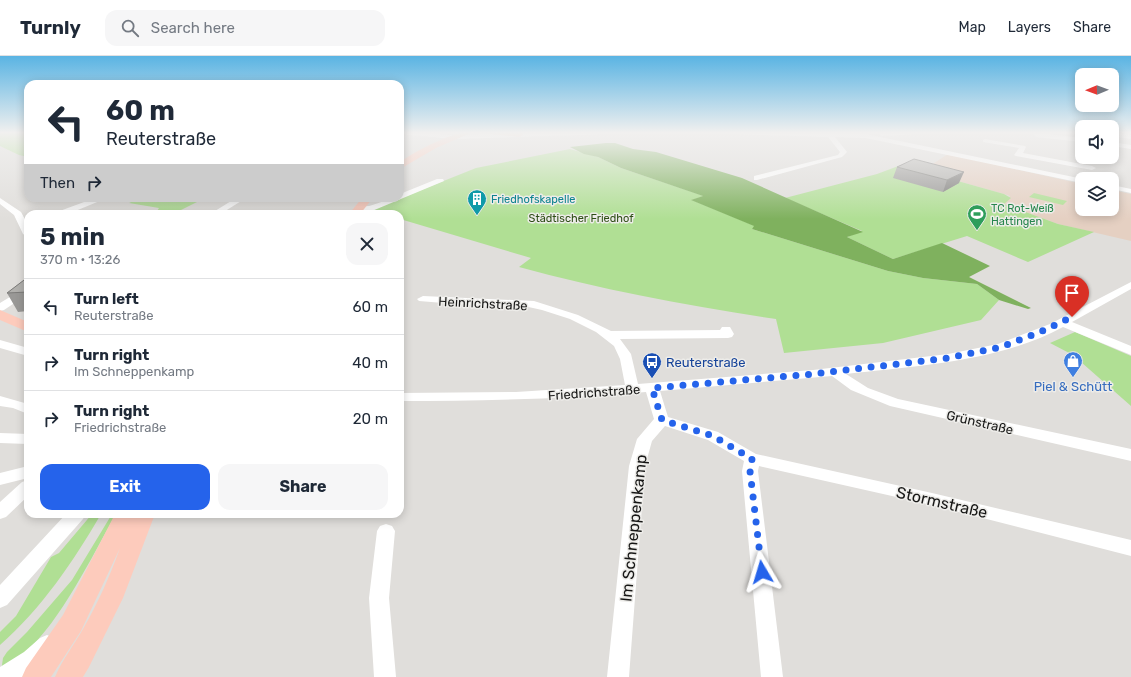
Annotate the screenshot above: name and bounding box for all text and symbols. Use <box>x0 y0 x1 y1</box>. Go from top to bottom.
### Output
search box <box>105 10 385 46</box>
text: Turnly <box>20 16 81 39</box>
icon: search <box>119 17 141 39</box>
text: Search here <box>151 19 235 37</box>
text: Map <box>959 19 986 36</box>
text: Layers <box>1008 19 1051 36</box>
text: Share <box>1073 19 1111 36</box>
north arrow <box>1075 68 1119 112</box>
map controls <box>1075 68 1119 216</box>
text: 60 m <box>106 94 175 127</box>
icon: left <box>40 96 92 148</box>
button: sound <box>1075 120 1119 164</box>
text: Reuterstraße <box>106 128 216 150</box>
icon: right <box>83 172 105 194</box>
button: layers <box>1075 172 1119 216</box>
text: Then <box>40 174 75 192</box>
building icon: Friedhofskapelle <box>466 188 488 216</box>
place label: Friedhofskapelle <box>491 193 575 206</box>
place label: TC Rot-Weiß Hattingen <box>991 202 1054 228</box>
sports icon: TC Rot-Weiß Hattingen <box>966 203 988 231</box>
park label: Städtischer Friedhof <box>529 212 634 225</box>
text: 5 min <box>40 223 105 251</box>
button: close <box>346 223 388 265</box>
text: 370 m · 13:26 <box>40 252 120 267</box>
pin <box>1055 276 1089 317</box>
icon: arrive <box>1061 282 1083 304</box>
text: Turn left <box>74 290 139 308</box>
street label: Heinrichstraße <box>438 294 528 313</box>
icon: left <box>40 296 62 318</box>
text: 60 m <box>352 298 388 316</box>
text: Reuterstraße <box>74 308 154 323</box>
text: Turn right <box>74 346 149 364</box>
shop icon: Piel & Schütt <box>1062 350 1084 378</box>
bus stop icon: Reuterstraße <box>641 351 663 379</box>
icon: right <box>40 352 62 374</box>
text: 40 m <box>352 354 388 372</box>
place label: Reuterstraße <box>666 355 746 370</box>
text: Im Schneppenkamp <box>74 364 194 379</box>
place label: Piel & Schütt <box>1034 379 1112 394</box>
street label: Friedrichstraße <box>547 382 641 403</box>
text: Turn right <box>74 402 149 420</box>
icon: right <box>40 408 62 430</box>
street label: Grünstraße <box>945 408 1015 437</box>
text: 20 m <box>353 410 388 428</box>
text: Friedrichstraße <box>74 420 166 435</box>
street label: Im Schneppenkamp <box>616 453 651 603</box>
button: Exit <box>40 464 210 510</box>
button: Share <box>218 464 388 510</box>
street label: Stormstraße <box>894 483 990 522</box>
position arrow <box>741 551 783 593</box>

